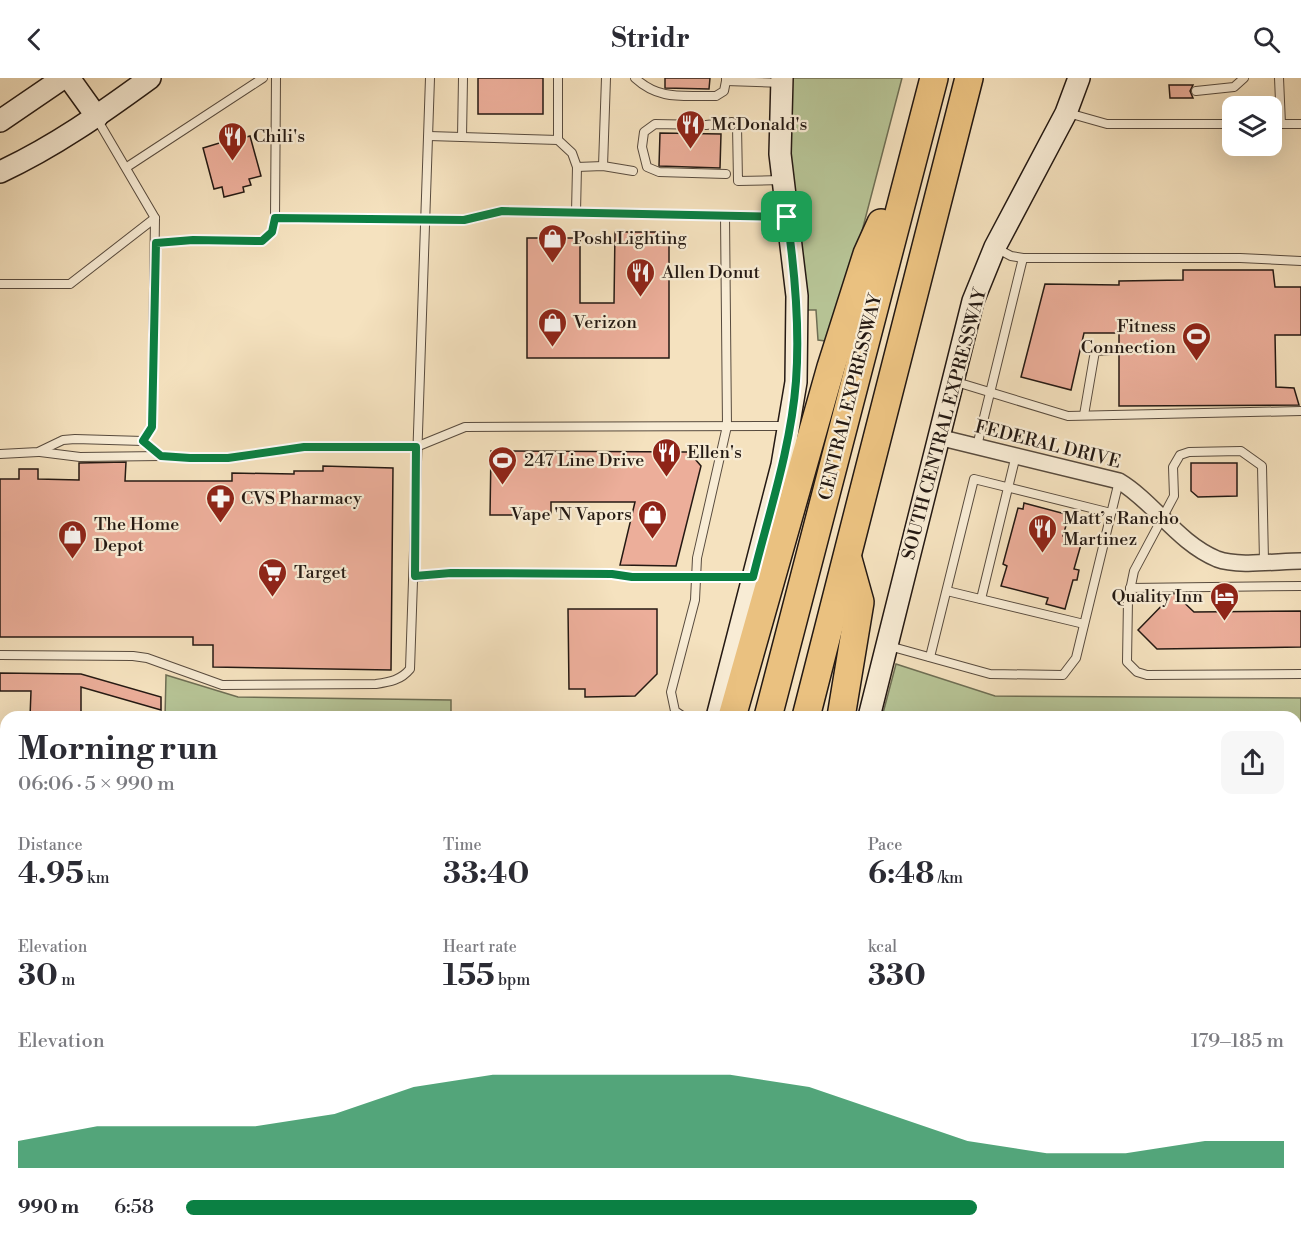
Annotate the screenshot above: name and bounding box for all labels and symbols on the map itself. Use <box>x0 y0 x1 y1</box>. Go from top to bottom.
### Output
restaurant icon: McDonald's <box>674 108 706 150</box>
place label: McDonald's <box>711 113 808 136</box>
restaurant icon: Chili's <box>216 120 248 162</box>
place label: Chili's <box>253 125 305 148</box>
pin <box>761 191 812 242</box>
shop icon: Posh Lighting <box>536 222 568 264</box>
place label: Posh Lighting <box>573 227 687 250</box>
restaurant icon: Allen Donut <box>625 256 657 298</box>
place label: Allen Donut <box>661 261 761 284</box>
street label: SOUTH CENTRAL EXPRESSWAY <box>897 285 992 562</box>
street label: CENTRAL EXPRESSWAY <box>814 290 888 503</box>
shop icon: Verizon <box>536 306 568 348</box>
place label: Verizon <box>572 311 637 334</box>
place label: Fitness Connection <box>1081 315 1176 359</box>
sports icon: Fitness Connection <box>1181 320 1213 362</box>
street label: FEDERAL DRIVE <box>973 415 1123 474</box>
restaurant icon: Ellen's <box>650 436 682 478</box>
place label: Ellen's <box>687 441 742 464</box>
sports icon: 247 Line Drive <box>487 444 519 486</box>
place label: 247 Line Drive <box>524 449 644 472</box>
pharmacy icon: CVS Pharmacy <box>204 482 236 524</box>
place label: CVS Pharmacy <box>241 487 362 510</box>
shop icon: Vape 'N Vapors <box>637 498 669 540</box>
place label: Vape 'N Vapors <box>510 503 632 526</box>
place label: Matt’s Rancho Martinez <box>1063 507 1179 551</box>
restaurant icon: Matt’s Rancho Martinez <box>1026 512 1058 554</box>
place label: The Home Depot <box>94 513 179 557</box>
shop icon: The Home Depot <box>57 518 89 560</box>
supermarket icon: Target <box>257 556 289 598</box>
place label: Target <box>294 561 348 584</box>
hotel icon: Quality Inn <box>1208 580 1240 622</box>
place label: Quality Inn <box>1111 585 1203 608</box>

